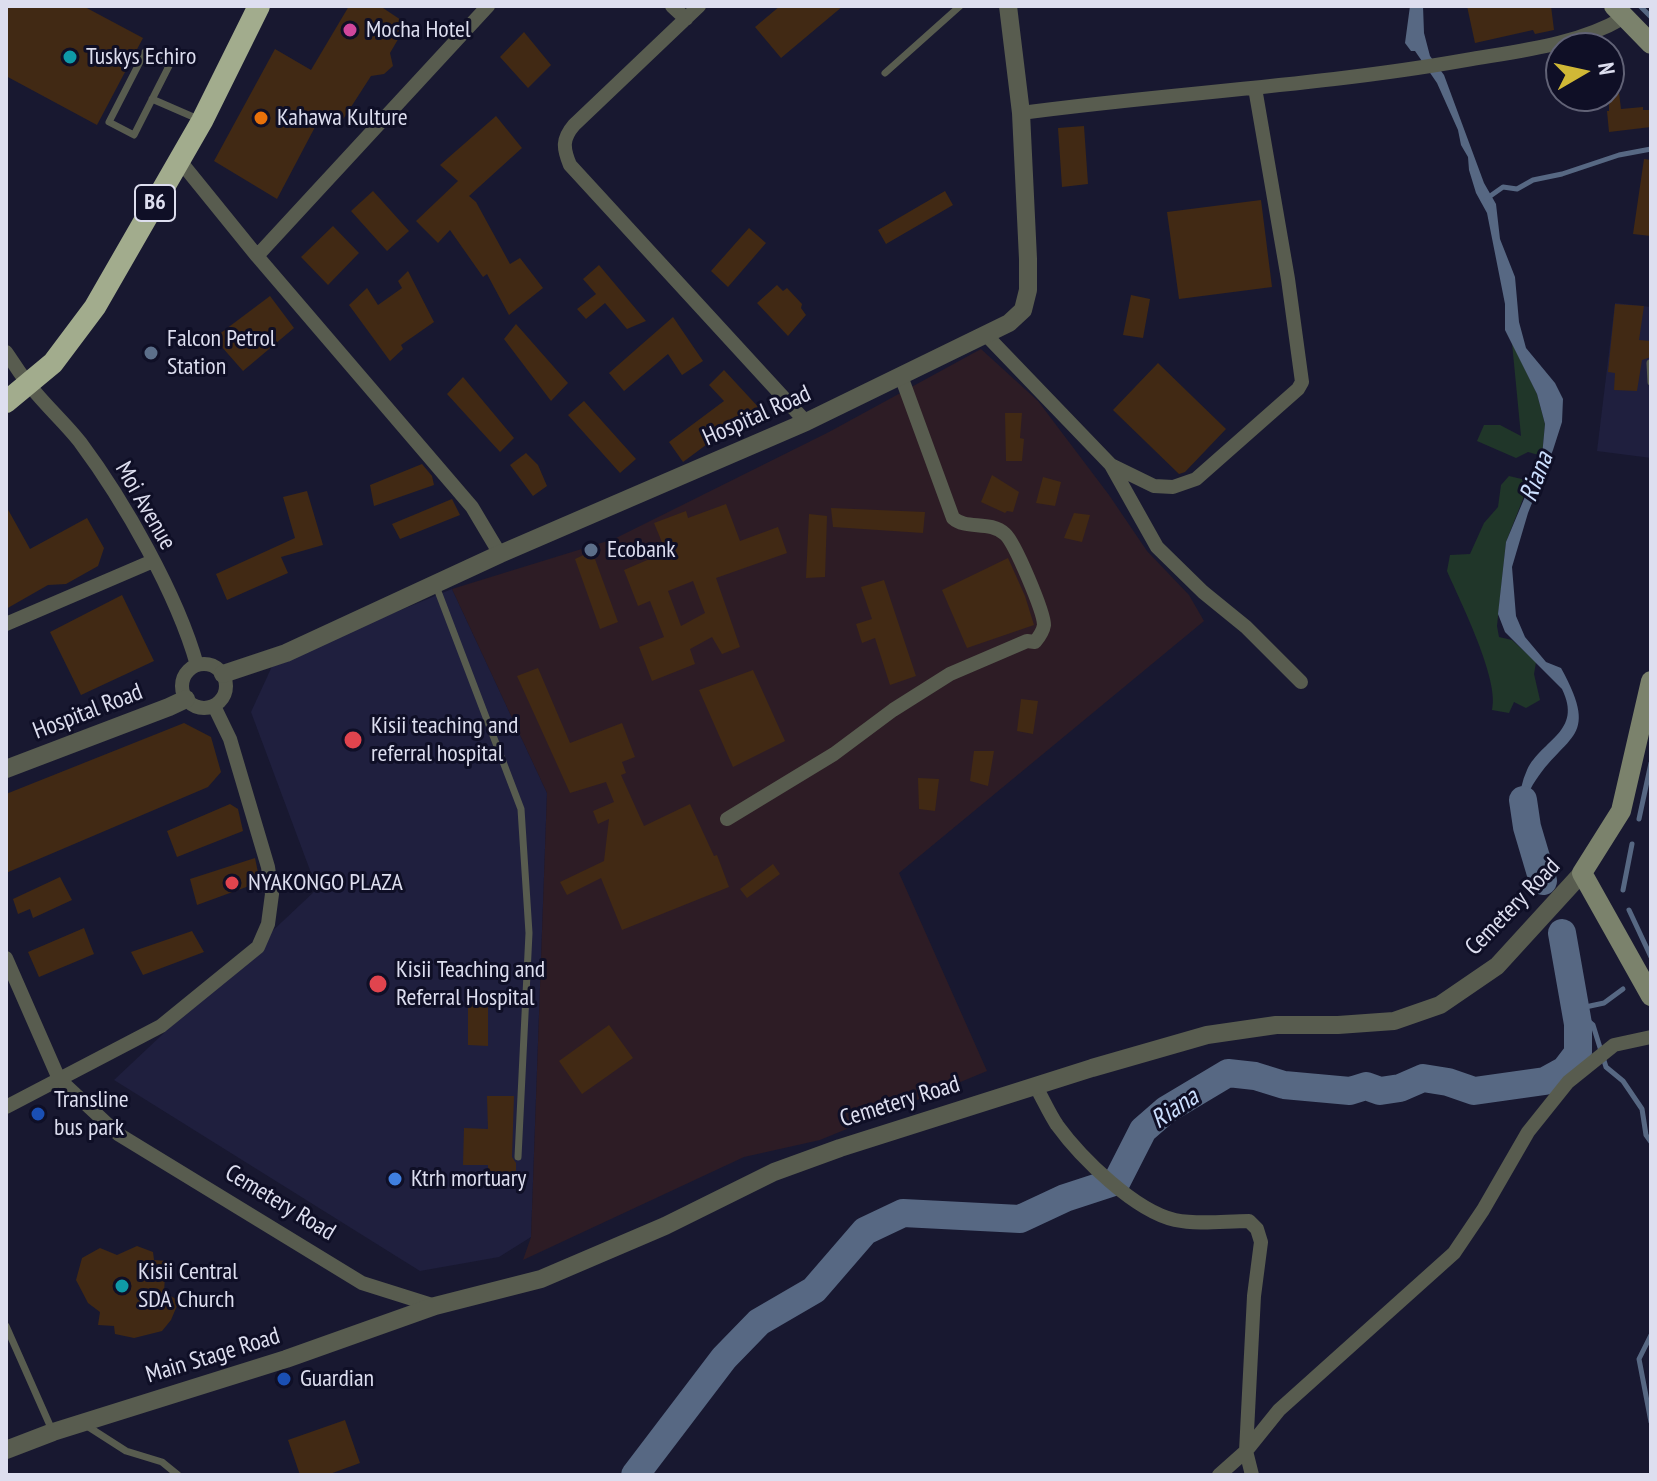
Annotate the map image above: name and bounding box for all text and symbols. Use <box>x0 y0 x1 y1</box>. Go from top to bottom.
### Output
place label: Mocha Hotel <box>366 16 471 44</box>
marker: Mocha Hotel <box>341 21 359 39</box>
north arrow <box>1545 32 1625 112</box>
place label: Tuskys Echiro <box>86 43 196 71</box>
marker: Tuskys Echiro <box>61 48 79 66</box>
text: N <box>1592 60 1621 77</box>
place label: Kahawa Kulture <box>277 104 408 132</box>
marker: Kahawa Kulture <box>252 109 270 127</box>
road number: B6 <box>135 185 175 221</box>
place label: Falcon Petrol Station <box>167 325 275 381</box>
marker: Falcon Petrol Station <box>142 344 160 362</box>
street label: Hospital Road <box>699 379 815 453</box>
water label: Riana <box>1513 448 1561 506</box>
street label: Moi Avenue <box>108 457 182 555</box>
place label: Ecobank <box>607 536 676 564</box>
marker: Ecobank <box>582 541 600 559</box>
street label: Hospital Road <box>29 678 147 746</box>
place label: Kisii teaching and referral hospital <box>371 712 518 768</box>
marker: Kisii teaching and referral hospital <box>342 729 364 751</box>
street label: Cemetery Road <box>1460 852 1566 962</box>
place label: NYAKONGO PLAZA <box>248 869 403 897</box>
marker: NYAKONGO PLAZA <box>223 874 241 892</box>
place label: Kisii Teaching and Referral Hospital <box>396 956 545 1012</box>
marker: Kisii Teaching and Referral Hospital <box>367 973 389 995</box>
street label: Cemetery Road <box>837 1070 963 1134</box>
water label: Riana <box>1145 1082 1205 1136</box>
place label: Transline bus park <box>54 1086 129 1142</box>
marker: Transline bus park <box>29 1105 47 1123</box>
street label: Cemetery Road <box>220 1159 340 1247</box>
place label: Ktrh mortuary <box>411 1165 526 1193</box>
marker: Ktrh mortuary <box>386 1170 404 1188</box>
place label: Kisii Central SDA Church <box>138 1258 238 1314</box>
marker: Kisii Central SDA Church <box>113 1277 131 1295</box>
street label: Main Stage Road <box>143 1322 283 1390</box>
place label: Guardian <box>300 1365 374 1393</box>
marker: Guardian <box>275 1370 293 1388</box>

